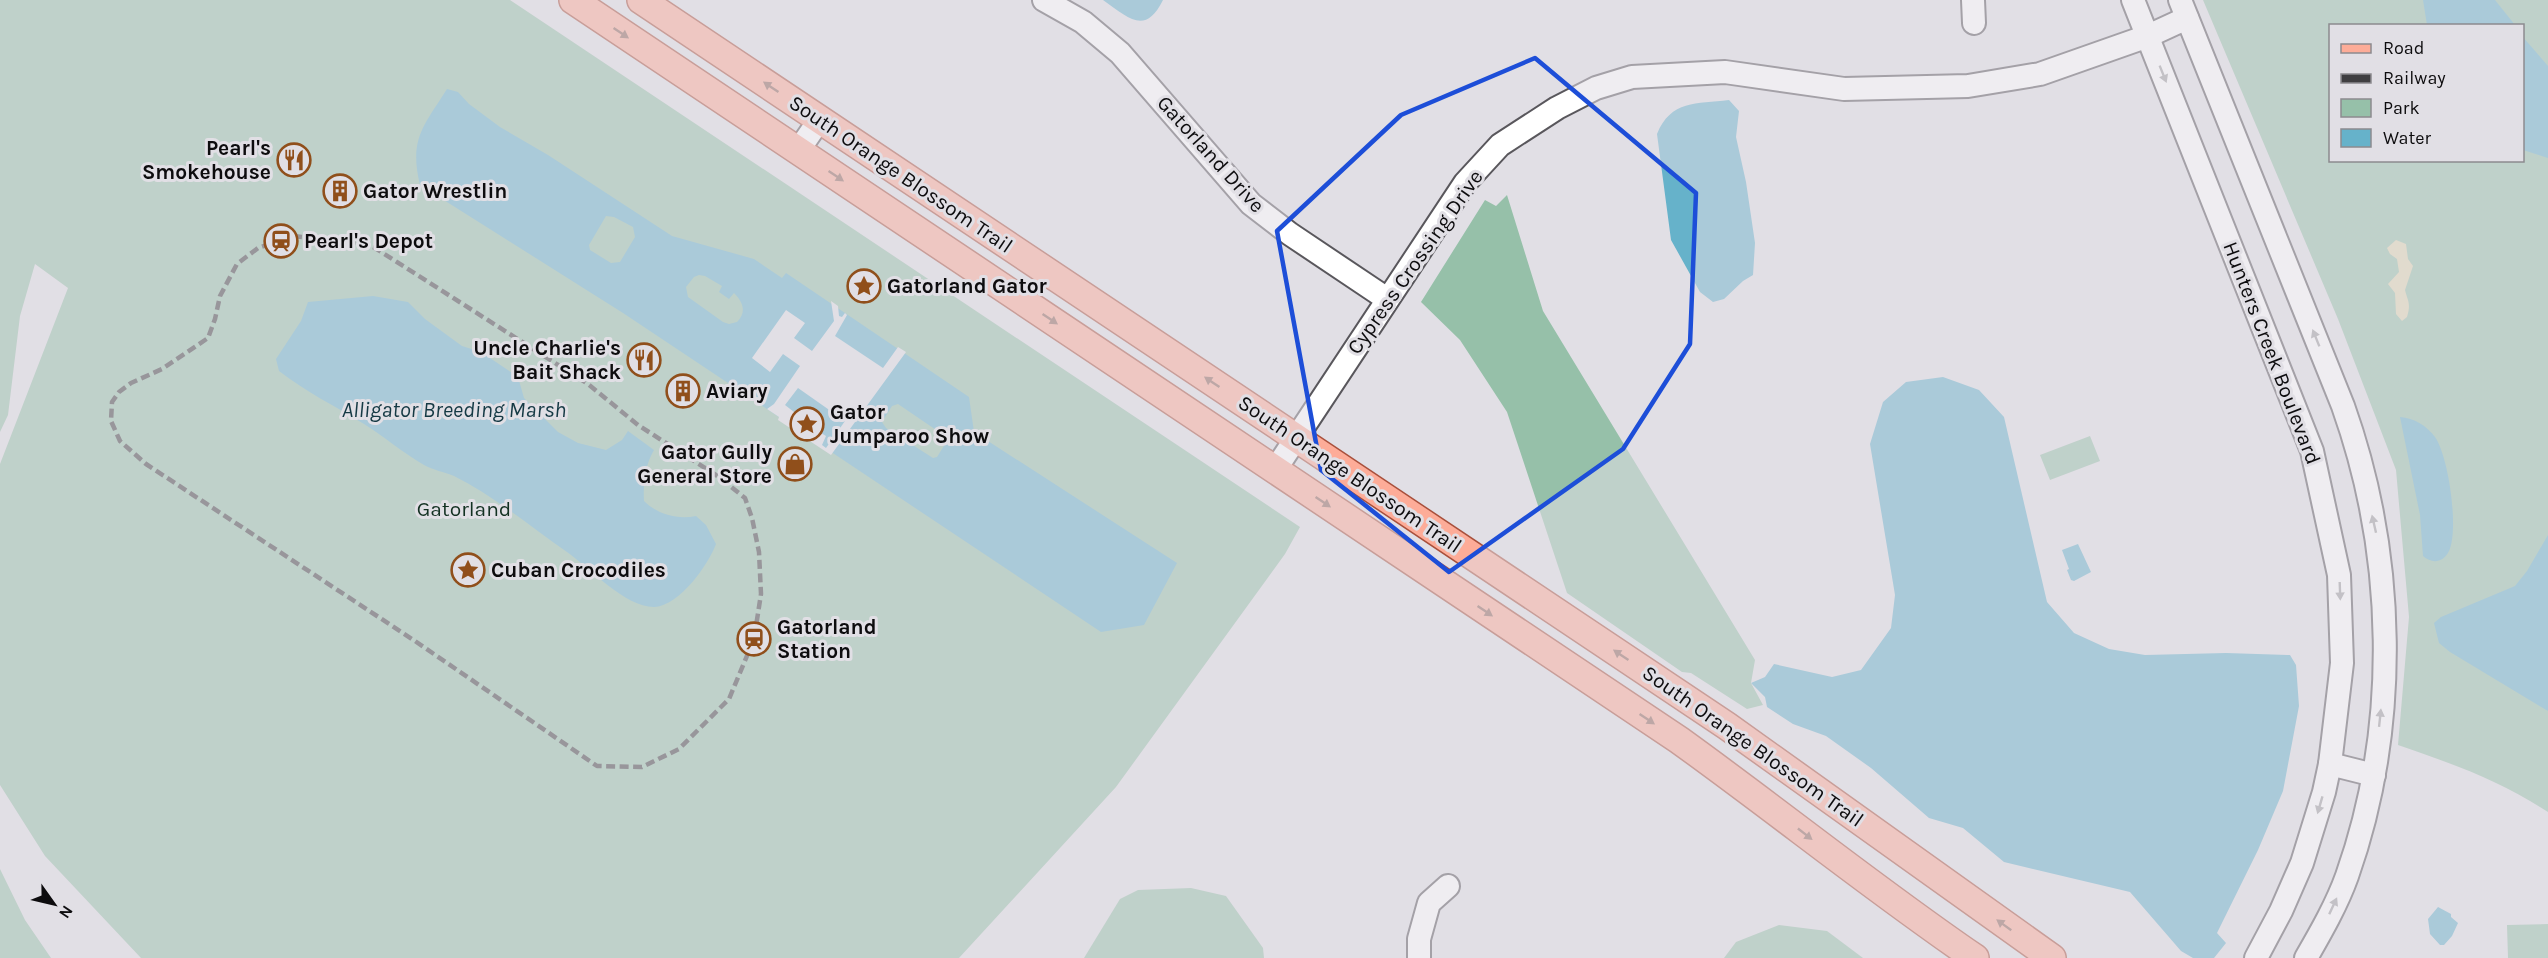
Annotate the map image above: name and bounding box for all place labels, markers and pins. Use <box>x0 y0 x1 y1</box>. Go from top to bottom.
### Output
place label: Pearl's Smokehouse <box>142 136 271 184</box>
restaurant icon: Pearl's Smokehouse <box>276 142 312 178</box>
building icon: Gator Wrestlin <box>322 173 358 209</box>
place label: Gator Wrestlin <box>363 179 507 203</box>
station icon: Pearl's Depot <box>263 223 299 259</box>
place label: Pearl's Depot <box>304 229 433 253</box>
place icon: Gatorland Gator <box>846 268 882 304</box>
place label: Gatorland Gator <box>887 274 1048 298</box>
place label: Uncle Charlie's Bait Shack <box>473 336 622 384</box>
restaurant icon: Uncle Charlie's Bait Shack <box>626 342 662 378</box>
building icon: Aviary <box>665 373 701 409</box>
place label: Aviary <box>706 379 768 403</box>
place label: Gator Jumparoo Show <box>830 400 989 448</box>
place icon: Gator Jumparoo Show <box>789 406 825 442</box>
place label: Gator Gully General Store <box>637 440 772 488</box>
shop icon: Gator Gully General Store <box>777 446 813 482</box>
place icon: Cuban Crocodiles <box>450 552 486 588</box>
place label: Cuban Crocodiles <box>491 558 666 582</box>
place label: Gatorland Station <box>777 615 877 663</box>
station icon: Gatorland Station <box>736 621 772 657</box>

